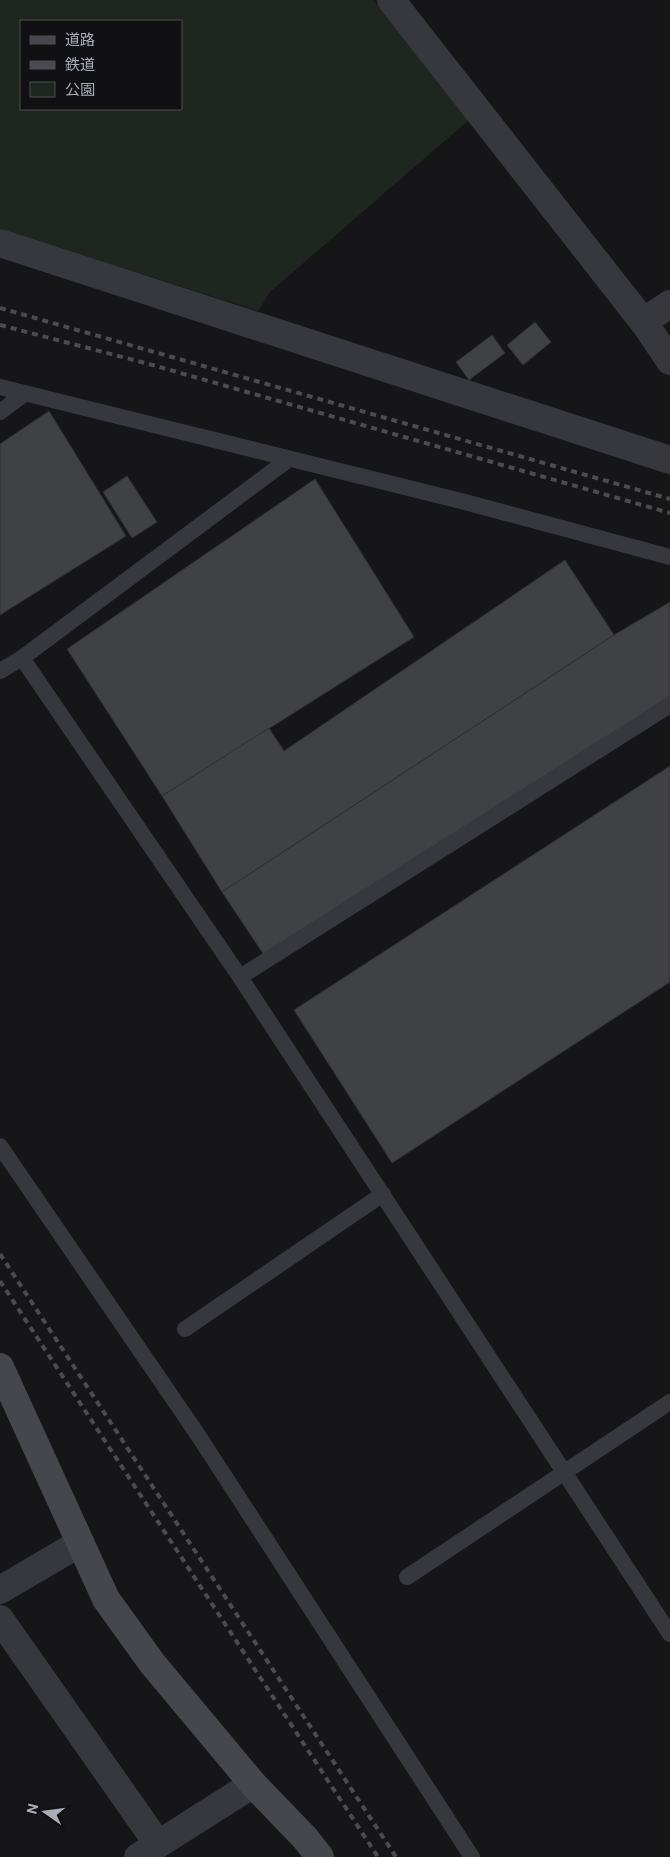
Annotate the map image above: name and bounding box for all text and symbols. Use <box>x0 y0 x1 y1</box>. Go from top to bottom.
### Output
legend <box>20 20 182 110</box>
text: 道路 <box>65 31 95 49</box>
text: 鉄道 <box>65 56 95 74</box>
text: 公園 <box>65 81 95 99</box>
north arrow <box>20 1787 70 1837</box>
text: N <box>23 1802 41 1816</box>

